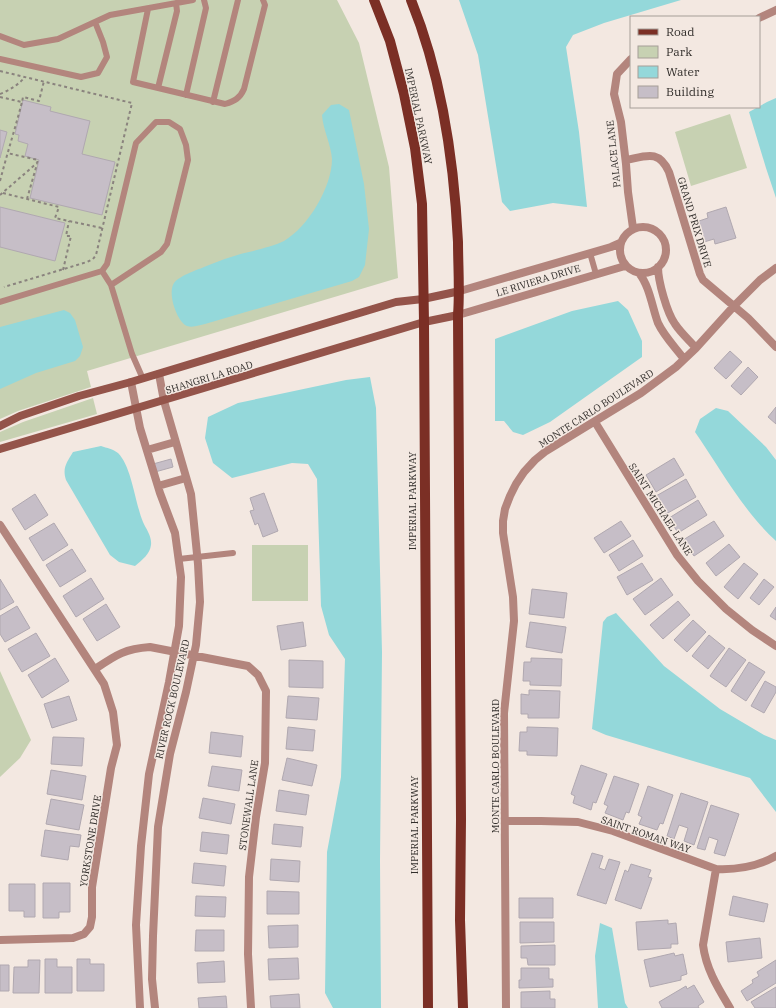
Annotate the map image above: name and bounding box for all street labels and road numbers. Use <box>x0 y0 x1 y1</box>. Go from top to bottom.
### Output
street label: IMPERIAL PARKWAY <box>402 67 435 166</box>
street label: PALACE LANE <box>603 120 623 188</box>
street label: GRAND PRIX DRIVE <box>675 175 714 269</box>
street label: LE RIVIERA DRIVE <box>494 261 582 300</box>
street label: SHANGRI LA ROAD <box>164 358 254 397</box>
street label: MONTE CARLO BOULEVARD <box>536 366 656 450</box>
street label: IMPERIAL PARKWAY <box>406 451 419 550</box>
street label: SAINT MICHAEL LANE <box>626 460 695 558</box>
street label: RIVER ROCK BOULEVARD <box>152 638 193 760</box>
street label: MONTE CARLO BOULEVARD <box>489 699 502 833</box>
street label: STONEWALL LANE <box>236 759 261 851</box>
street label: IMPERIAL PARKWAY <box>408 775 421 874</box>
street label: YORKSTONE DRIVE <box>77 794 104 888</box>
street label: SAINT ROMAN WAY <box>599 813 693 856</box>

